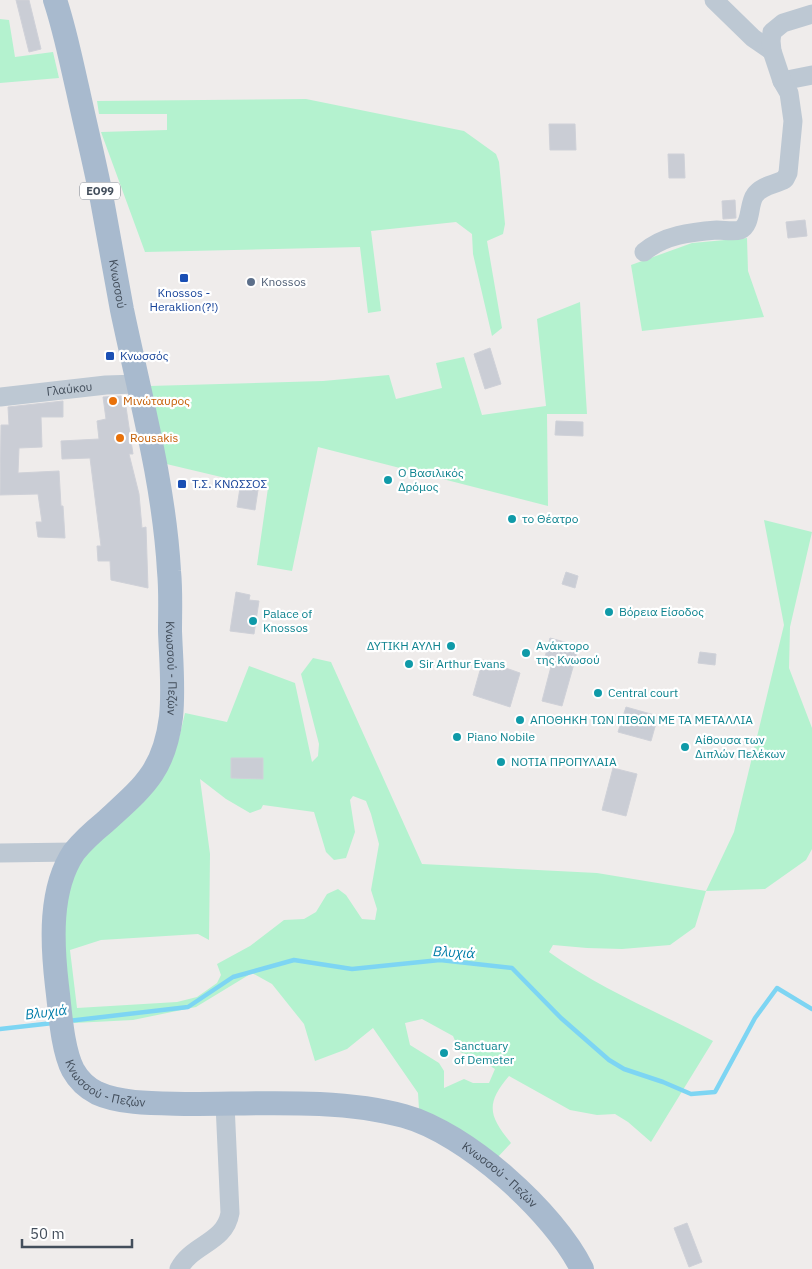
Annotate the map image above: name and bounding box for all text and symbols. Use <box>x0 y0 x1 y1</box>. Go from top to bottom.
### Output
road number: ΕΟ99 <box>80 182 120 200</box>
street label: Κνωσσού <box>106 258 130 310</box>
marker: Knossos - Heraklion(?!) <box>178 272 190 284</box>
place label: Knossos <box>261 274 306 289</box>
marker: Knossos <box>245 276 257 288</box>
place label: Knossos - Heraklion(?!) <box>149 285 219 314</box>
place label: Κνωσσός <box>120 348 169 363</box>
marker: Κνωσσός <box>104 350 116 362</box>
street label: Γλαύκου <box>46 379 93 399</box>
place label: Μινώταυρος <box>123 393 190 408</box>
marker: Μινώταυρος <box>107 395 119 407</box>
place label: Rousakis <box>130 430 179 445</box>
marker: Rousakis <box>114 432 126 444</box>
place label: Ο Βασιλικός Δρόμος <box>398 465 464 494</box>
marker: Ο Βασιλικός Δρόμος <box>382 474 394 486</box>
place label: Τ.Σ. ΚΝΩΣΣΟΣ <box>192 476 268 491</box>
marker: Τ.Σ. ΚΝΩΣΣΟΣ <box>176 478 188 490</box>
place label: το Θέατρο <box>522 511 579 526</box>
marker: το Θέατρο <box>506 513 518 525</box>
place label: Βόρεια Είσοδος <box>619 604 704 619</box>
place label: Palace of Knossos <box>263 606 312 635</box>
marker: Βόρεια Είσοδος <box>603 606 615 618</box>
marker: Palace of Knossos <box>247 615 259 627</box>
street label: Κνωσσού - Πεζών <box>163 621 180 716</box>
place label: ΔΥΤΙΚΗ ΑΥΛΗ <box>367 638 441 653</box>
place label: Ανάκτορο της Κνωσού <box>536 638 600 667</box>
marker: ΔΥΤΙΚΗ ΑΥΛΗ <box>445 640 457 652</box>
marker: Ανάκτορο της Κνωσού <box>520 647 532 659</box>
place label: Sir Arthur Evans <box>419 656 505 671</box>
marker: Sir Arthur Evans <box>403 658 415 670</box>
place label: Central court <box>608 685 678 700</box>
marker: Central court <box>592 687 604 699</box>
place label: ΑΠΟΘΗΚΗ ΤΩΝ ΠΙΘΩΝ ME ΤΑ ΜΕΤΑΛΛΙΑ <box>530 712 753 727</box>
marker: ΑΠΟΘΗΚΗ ΤΩΝ ΠΙΘΩΝ ME ΤΑ ΜΕΤΑΛΛΙΑ <box>514 714 526 726</box>
place label: Piano Nobile <box>467 729 535 744</box>
marker: Piano Nobile <box>451 731 463 743</box>
place label: Αίθουσα των Διπλών Πελέκων <box>695 732 785 761</box>
marker: Αίθουσα των Διπλών Πελέκων <box>679 741 691 753</box>
place label: NOTIA ΠΡΟΠΥΛΑΙΑ <box>511 754 617 769</box>
marker: NOTIA ΠΡΟΠΥΛΑΙΑ <box>495 756 507 768</box>
water label: Βλυχιά <box>432 942 476 962</box>
water label: Βλυχιά <box>24 1000 68 1024</box>
place label: Sanctuary of Demeter <box>454 1038 515 1067</box>
marker: Sanctuary of Demeter <box>438 1047 450 1059</box>
street label: Κνωσσού - Πεζών <box>62 1057 146 1110</box>
street label: Κνωσσού - Πεζών <box>459 1138 541 1211</box>
scale bar <box>22 1216 132 1248</box>
text: 50 m <box>30 1224 65 1243</box>

